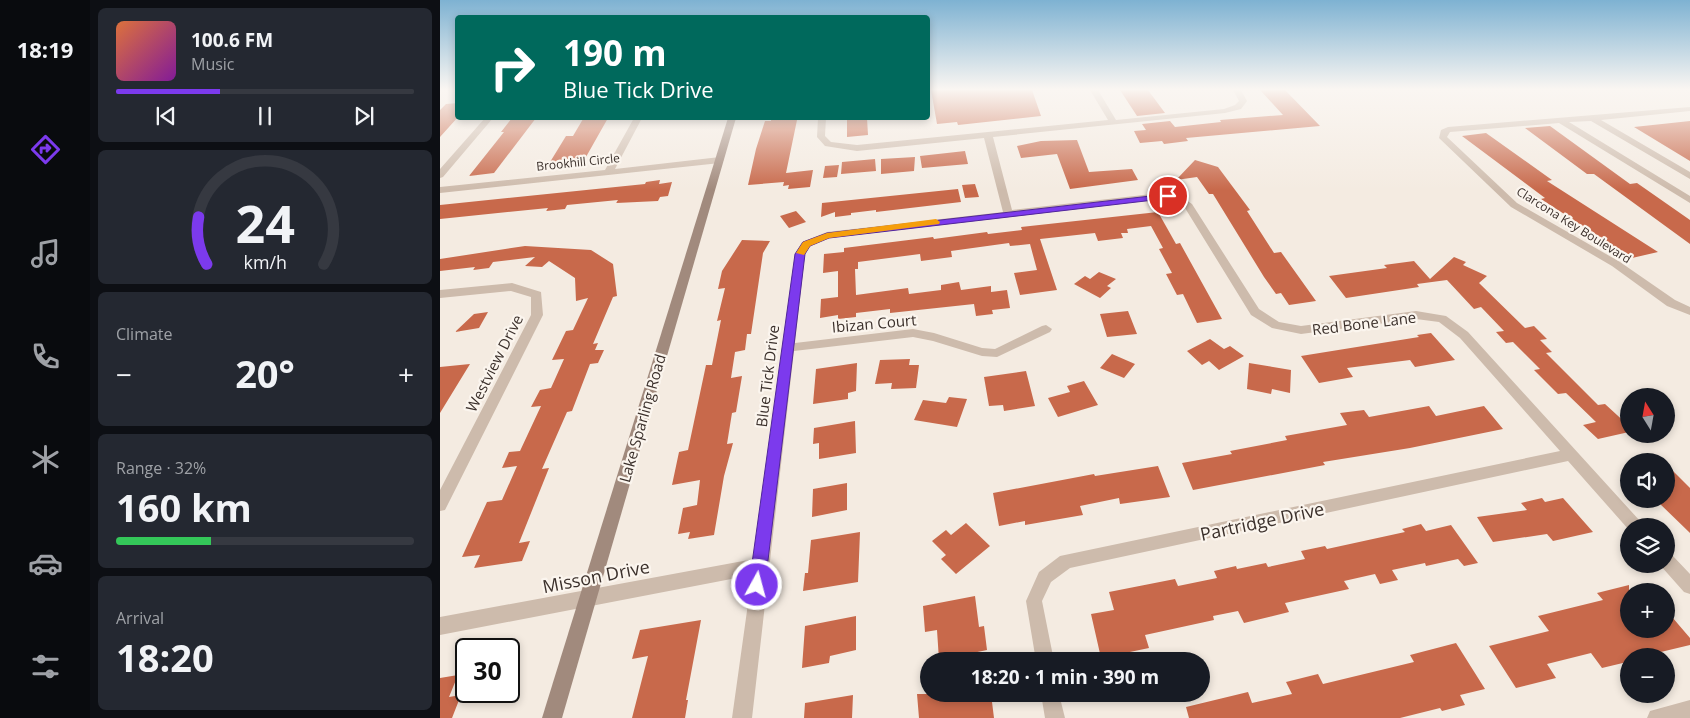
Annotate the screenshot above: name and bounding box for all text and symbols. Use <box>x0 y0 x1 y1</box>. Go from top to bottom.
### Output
text: 100.6 FM <box>191 27 273 53</box>
text: 190 m <box>563 29 667 76</box>
text: 18:19 <box>17 34 73 64</box>
icon: right <box>480 35 545 100</box>
text: Music <box>191 53 235 75</box>
text: Blue Tick Drive <box>563 74 714 104</box>
icon: previous <box>152 102 180 130</box>
icon: pause <box>251 102 279 130</box>
icon: next <box>350 102 378 130</box>
icon: directions <box>28 132 63 167</box>
street label: Brookhill Circle <box>535 149 621 175</box>
pin <box>1147 175 1189 217</box>
icon: arrive <box>1154 182 1182 210</box>
street label: Clarcona Key Boulevard <box>1513 183 1635 267</box>
text: 24 <box>235 187 295 258</box>
icon: music <box>28 236 63 271</box>
text: km/h <box>243 250 287 274</box>
street label: Red Bone Lane <box>1311 307 1417 339</box>
street label: Ibizan Court <box>831 309 917 337</box>
street label: Westview Drive <box>461 311 527 415</box>
text: Climate <box>116 323 173 345</box>
street label: Blue Tick Drive <box>751 324 783 428</box>
icon: phone <box>28 339 63 374</box>
text: 20° <box>235 347 295 399</box>
street label: Lake Sparling Road <box>614 351 670 485</box>
text: − <box>116 355 132 393</box>
text: + <box>398 355 414 393</box>
north arrow <box>1620 388 1675 442</box>
map controls <box>1620 388 1675 703</box>
icon: climate <box>28 442 63 477</box>
button: sound <box>1620 453 1675 508</box>
text: Range · 32% <box>116 457 206 479</box>
text: 160 km <box>116 481 252 533</box>
street label: Partridge Drive <box>1198 496 1326 546</box>
button: layers <box>1620 518 1675 573</box>
icon: car <box>28 546 63 581</box>
street label: Misson Drive <box>540 554 652 598</box>
position arrow <box>730 558 782 610</box>
button: + <box>1620 583 1675 638</box>
text: Arrival <box>116 607 164 629</box>
text: 18:20 <box>116 631 214 683</box>
speed limit sign: 30 <box>455 638 520 703</box>
button: − <box>1620 648 1675 703</box>
icon: filters <box>28 649 63 684</box>
text: 18:20 · 1 min · 390 m <box>971 664 1159 690</box>

